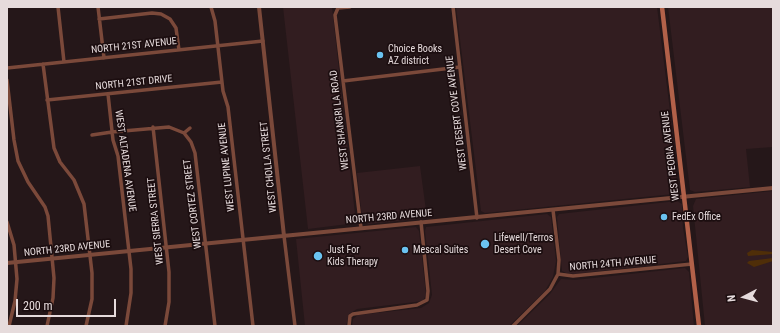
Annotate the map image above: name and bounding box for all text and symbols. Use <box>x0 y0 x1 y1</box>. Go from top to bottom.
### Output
street label: NORTH 21ST AVENUE <box>91 36 177 56</box>
place label: Choice Books AZ district <box>388 43 442 66</box>
marker: Choice Books AZ district <box>375 50 385 60</box>
street label: WEST DESERT COVE AVENUE <box>444 55 470 171</box>
street label: WEST SHANGRI LA ROAD <box>328 69 352 171</box>
street label: NORTH 21ST DRIVE <box>95 73 173 93</box>
street label: WEST ALTADENA AVENUE <box>112 109 138 213</box>
street label: WEST PEORIA AVENUE <box>660 110 682 202</box>
street label: WEST CHOLLA STREET <box>258 121 280 213</box>
street label: WEST LUPINE AVENUE <box>216 122 238 212</box>
street label: WEST CORTEZ STREET <box>182 158 204 250</box>
street label: WEST SIERRA STREET <box>145 177 167 265</box>
street label: NORTH 23RD AVENUE <box>345 207 433 227</box>
place label: FedEx Office <box>672 211 721 223</box>
marker: FedEx Office <box>659 212 669 222</box>
place label: Lifewell/Terros Desert Cove <box>494 232 553 256</box>
marker: Lifewell/Terros Desert Cove <box>479 238 491 250</box>
street label: NORTH 23RD AVENUE <box>23 239 111 259</box>
place label: Just For Kids Therapy <box>327 244 378 268</box>
place label: Mescal Suites <box>413 244 468 256</box>
marker: Mescal Suites <box>400 245 410 255</box>
marker: Just For Kids Therapy <box>312 250 324 262</box>
street label: NORTH 24TH AVENUE <box>569 254 657 274</box>
north arrow <box>724 277 764 317</box>
scale bar <box>18 291 118 317</box>
text: N <box>725 294 738 302</box>
text: 200 m <box>23 299 53 313</box>

